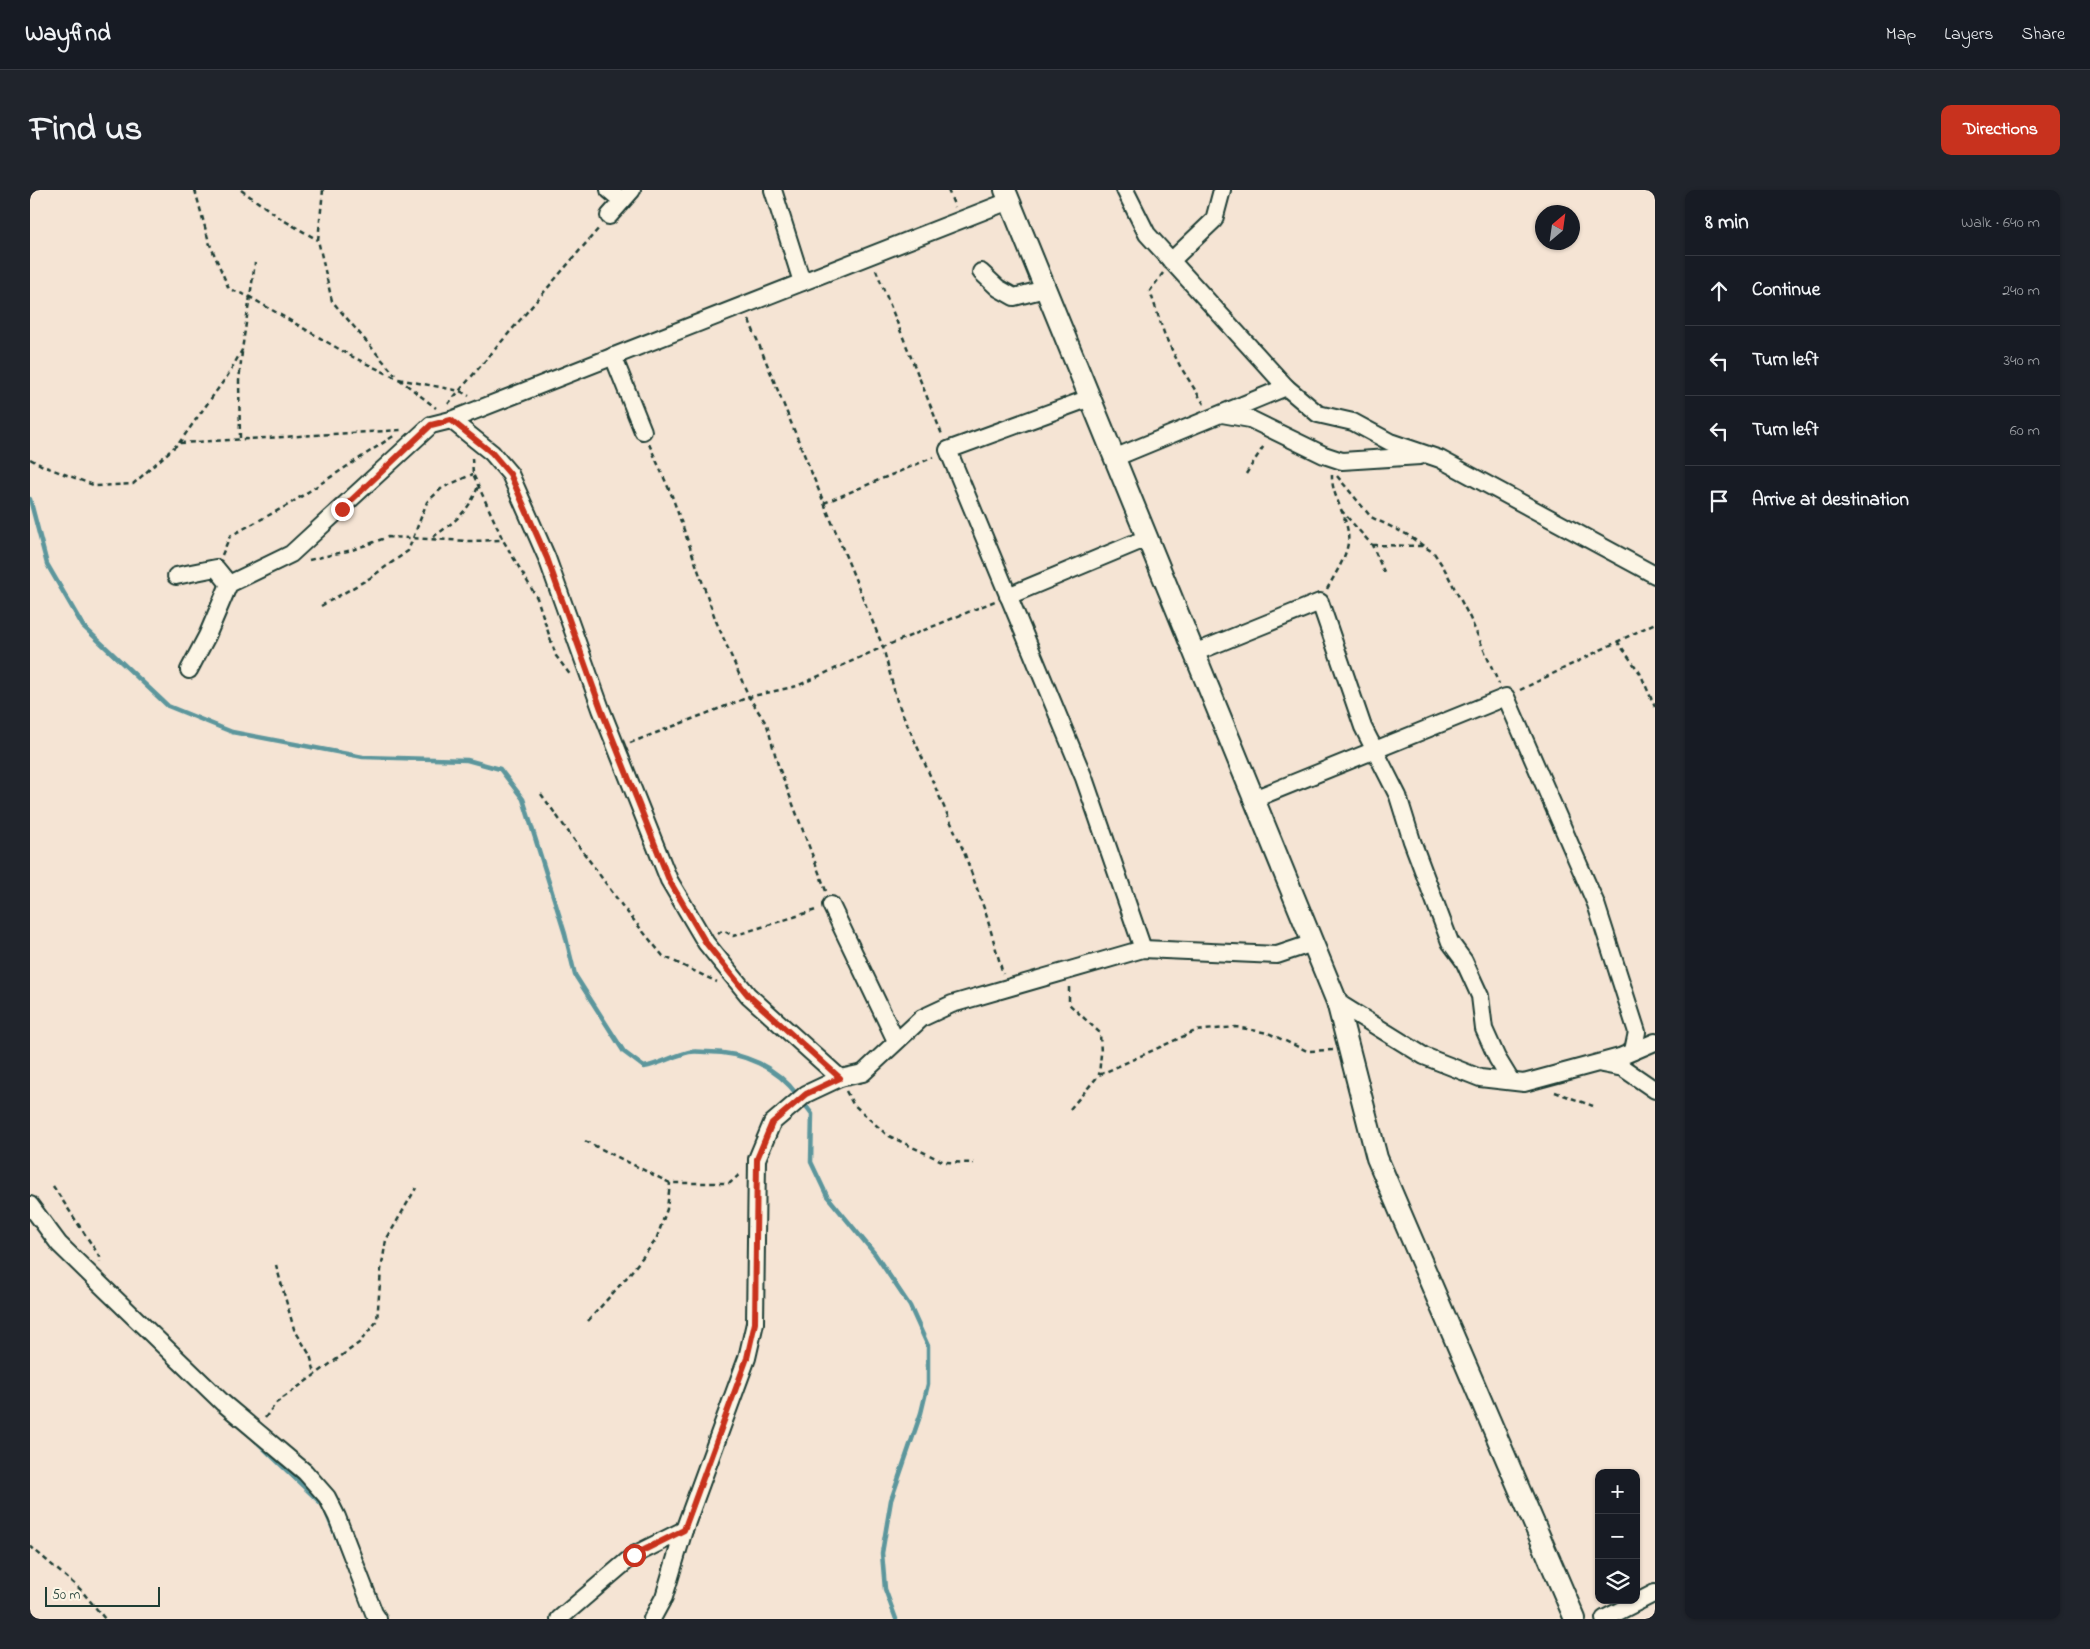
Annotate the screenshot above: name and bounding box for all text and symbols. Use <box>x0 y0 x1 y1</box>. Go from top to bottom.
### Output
text: Wayfind <box>25 17 111 52</box>
text: Map <box>1886 22 1916 48</box>
text: Layers <box>1944 22 1994 48</box>
text: Share <box>2022 22 2065 48</box>
text: Find us <box>30 105 142 156</box>
button: Directions <box>1941 105 2060 155</box>
north arrow <box>1535 205 1580 250</box>
text: 8 min <box>1705 208 1749 238</box>
text: Walk · 640 m <box>1961 211 2040 235</box>
icon: ahead <box>1705 277 1733 305</box>
text: Continue <box>1752 277 1820 304</box>
text: 240 m <box>2002 279 2040 303</box>
icon: left <box>1705 347 1733 375</box>
text: Turn left <box>1752 347 1819 374</box>
text: 340 m <box>2003 349 2040 373</box>
icon: left <box>1705 417 1733 445</box>
text: Turn left <box>1752 417 1819 444</box>
text: 60 m <box>2010 419 2040 443</box>
icon: arrive <box>1705 487 1733 515</box>
text: Arrive at destination <box>1752 487 1909 514</box>
route end <box>331 498 354 521</box>
map controls <box>1595 1469 1640 1604</box>
button: + <box>1595 1469 1640 1514</box>
button: − <box>1595 1514 1640 1559</box>
route start <box>623 1544 646 1567</box>
button: layers <box>1595 1559 1640 1604</box>
scale bar <box>45 1584 160 1607</box>
text: 50 m <box>52 1585 80 1606</box>

